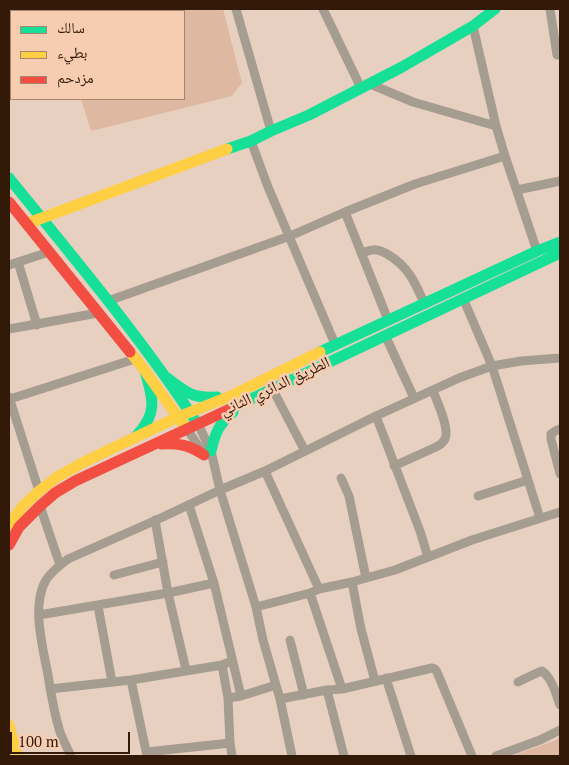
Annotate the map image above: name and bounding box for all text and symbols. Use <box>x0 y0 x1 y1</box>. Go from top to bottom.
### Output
legend <box>10 10 185 100</box>
text: سالك <box>57 17 85 37</box>
text: بطيء <box>57 42 87 62</box>
text: مزدحم <box>57 67 94 87</box>
street label: الطريق الدائري الثاني <box>217 353 333 421</box>
scale bar <box>12 722 132 754</box>
text: 100 m <box>18 731 59 751</box>

